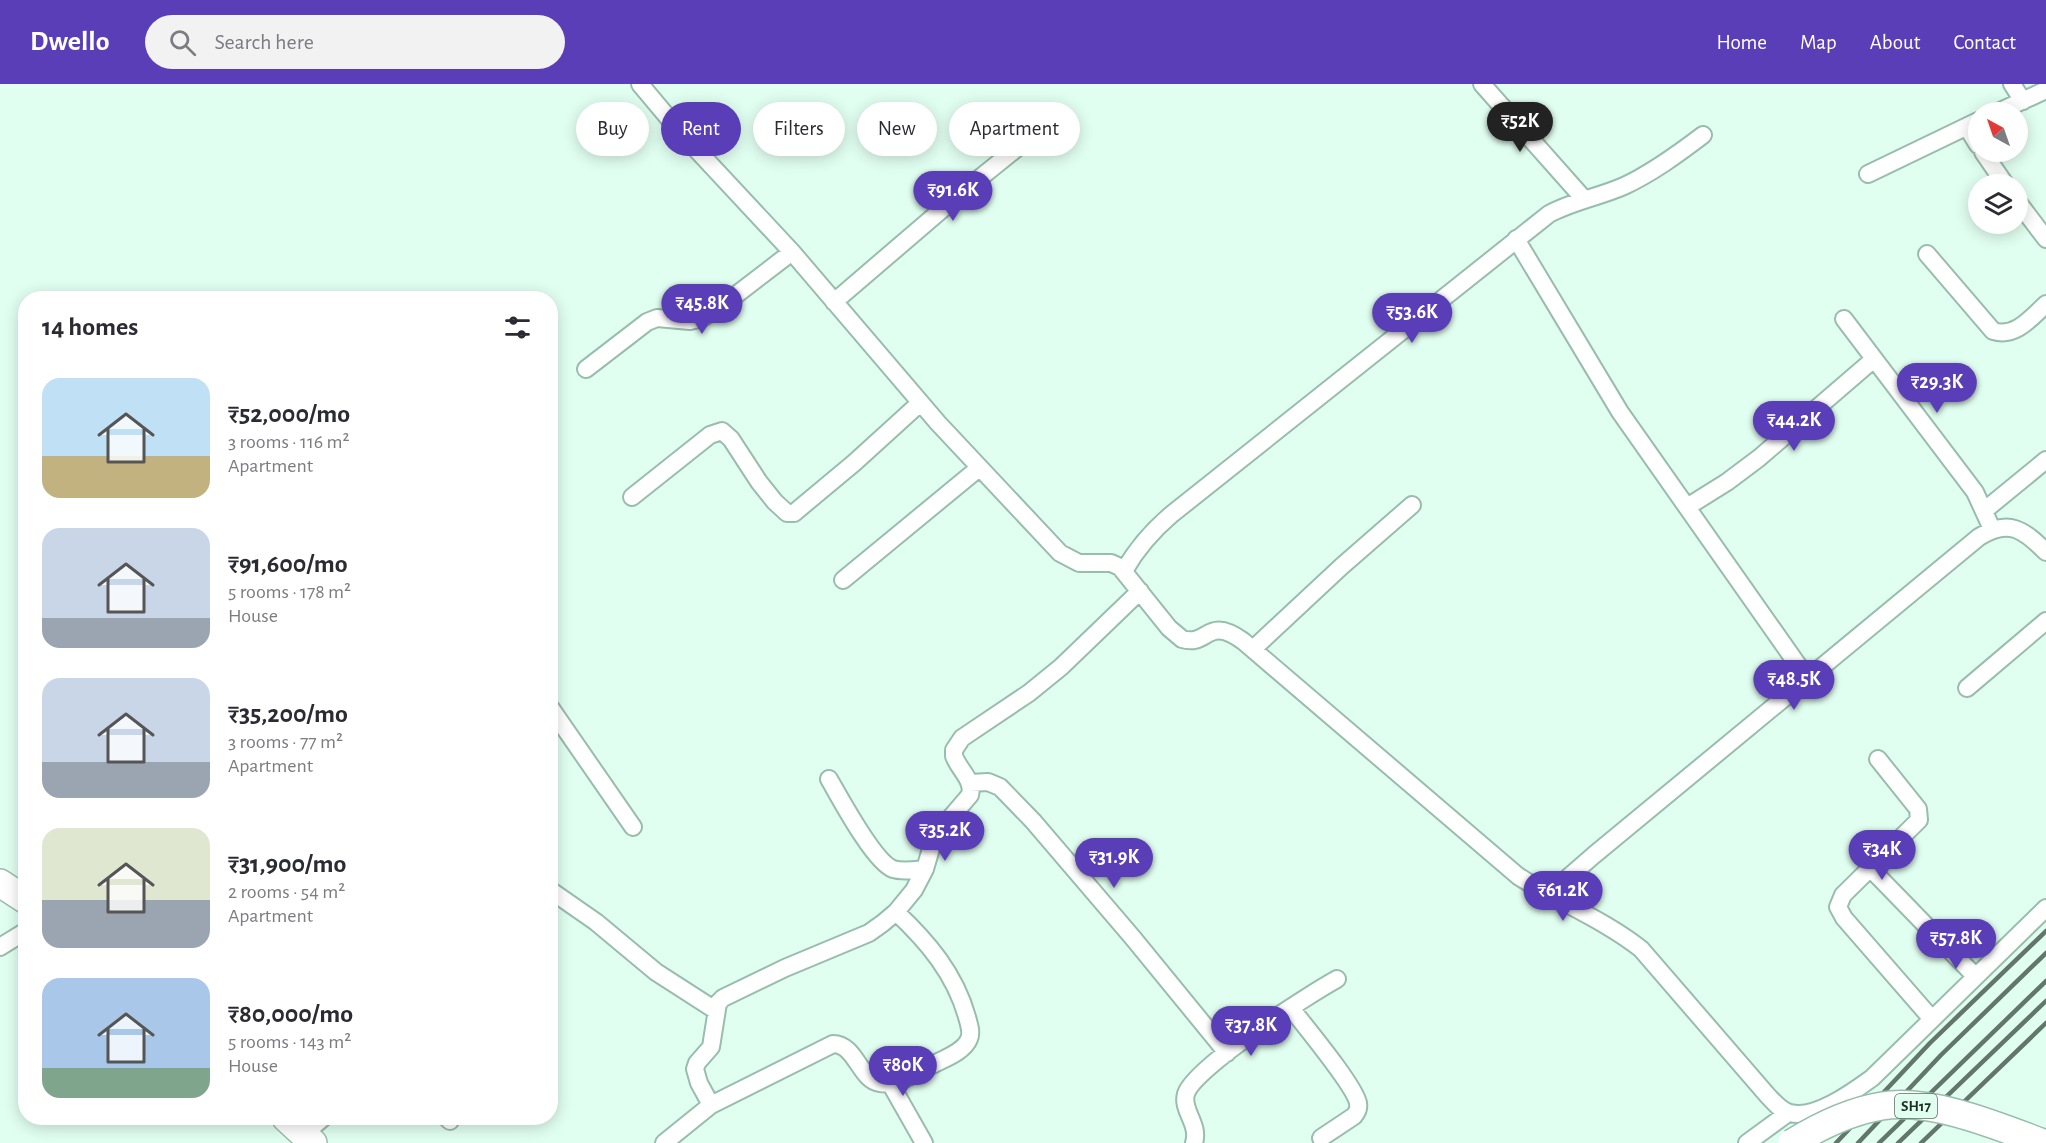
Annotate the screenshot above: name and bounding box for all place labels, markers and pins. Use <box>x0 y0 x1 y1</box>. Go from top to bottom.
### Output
pin: ₹52K <box>1484 102 1556 153</box>
pin: ₹91.6K <box>904 171 1002 222</box>
pin: ₹45.8K <box>653 284 751 335</box>
pin: ₹53.6K <box>1363 293 1461 344</box>
pin: ₹29.3K <box>1888 363 1986 414</box>
pin: ₹44.2K <box>1745 401 1843 452</box>
pin: ₹48.5K <box>1745 660 1843 711</box>
pin: ₹35.2K <box>896 811 994 862</box>
pin: ₹34K <box>1846 830 1918 881</box>
pin: ₹31.9K <box>1065 838 1163 889</box>
pin: ₹61.2K <box>1514 871 1612 922</box>
pin: ₹57.8K <box>1907 919 2005 970</box>
pin: ₹37.8K <box>1202 1006 1300 1057</box>
pin: ₹80K <box>867 1046 939 1097</box>

